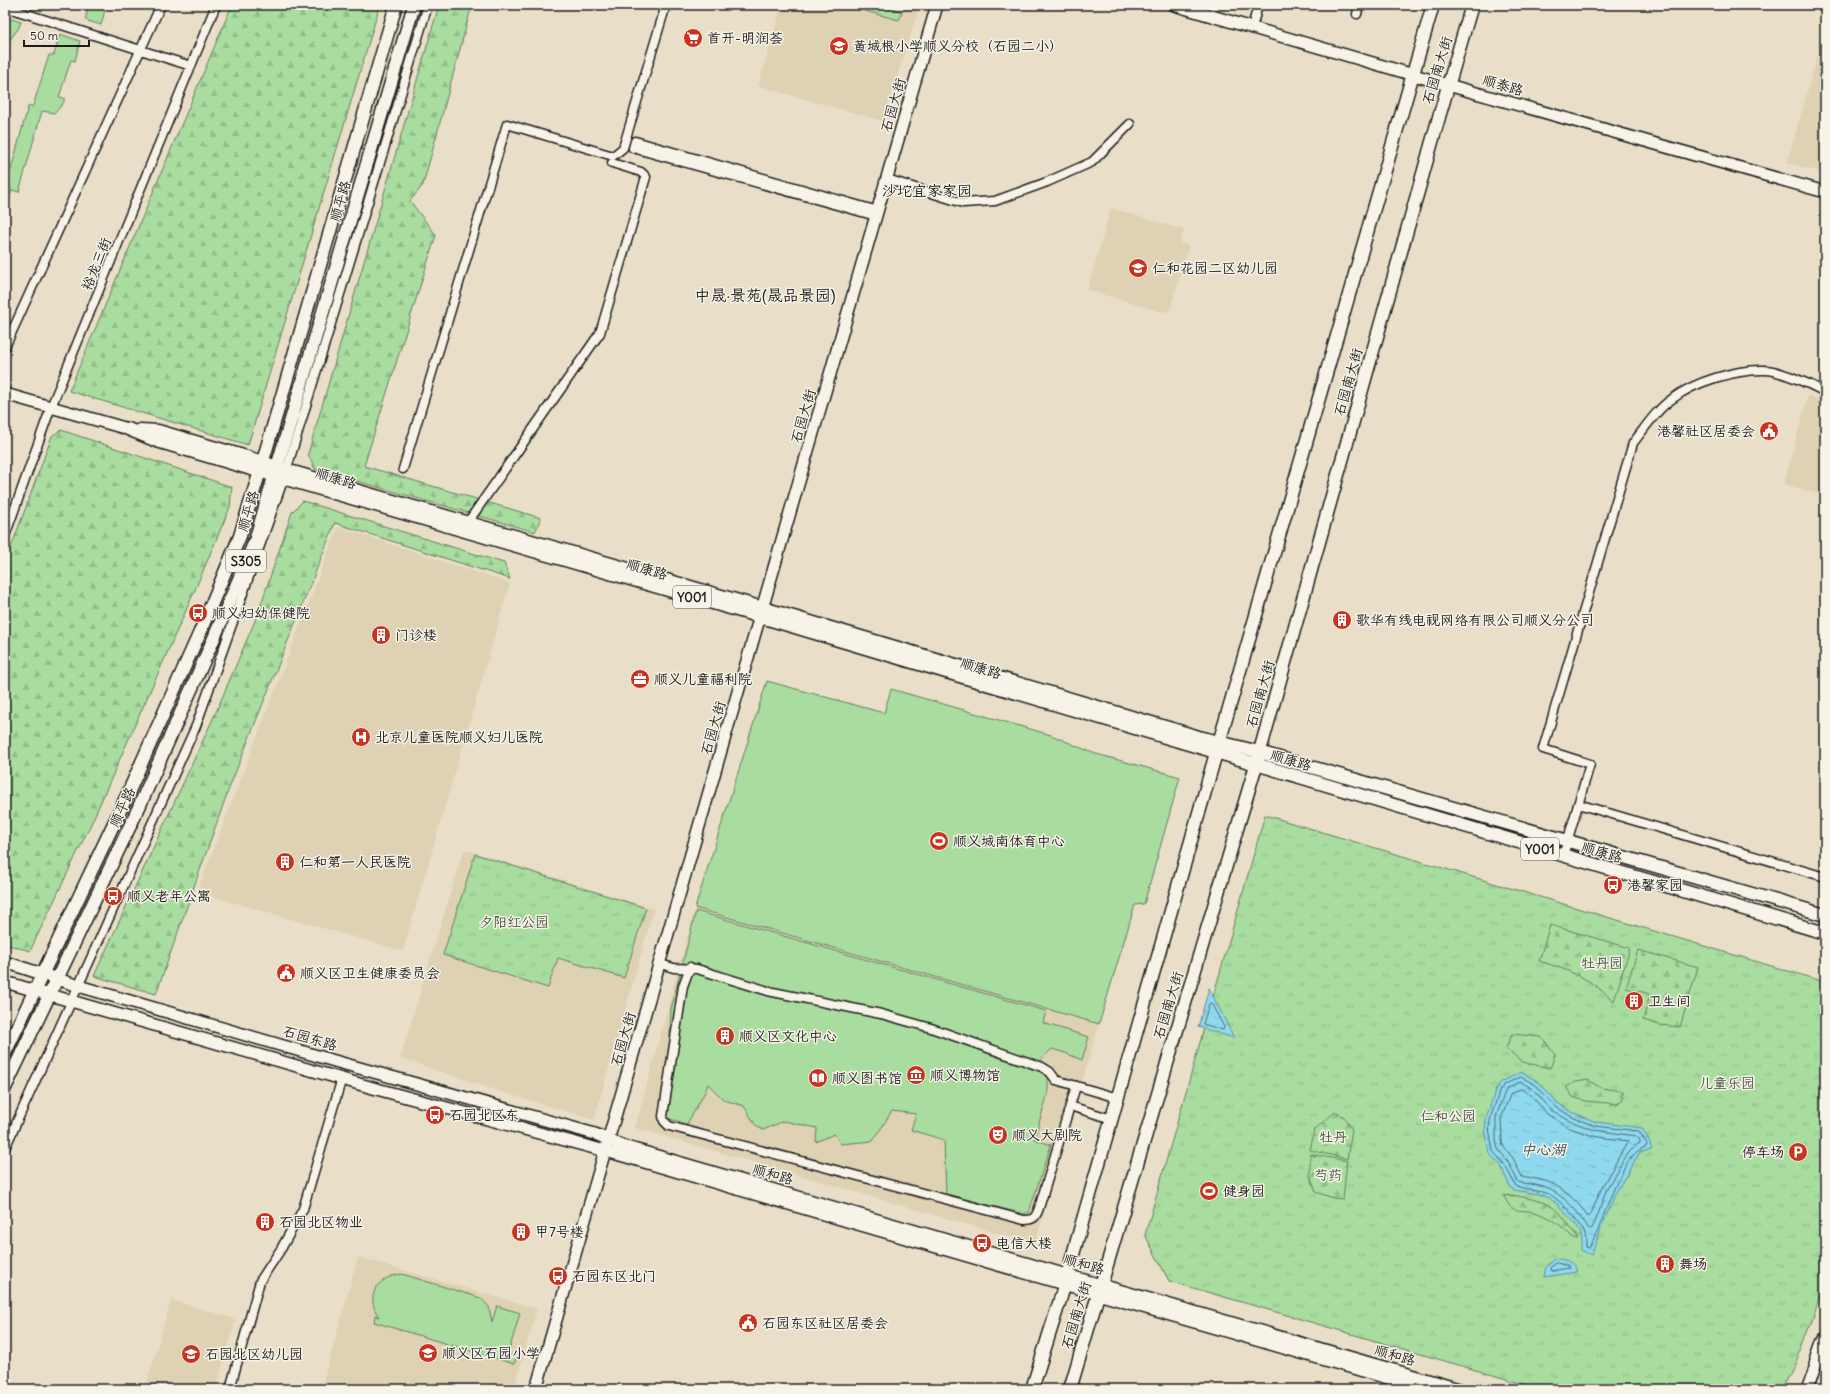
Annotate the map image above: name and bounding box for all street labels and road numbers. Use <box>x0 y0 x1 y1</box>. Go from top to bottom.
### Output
street label: 石园南大街 <box>1418 34 1456 106</box>
street label: 顺泰路 <box>1480 71 1526 99</box>
street label: 石园大街 <box>877 76 909 134</box>
street label: 顺平路 <box>326 178 354 224</box>
street label: 裕龙三街 <box>77 235 115 293</box>
street label: 石园南大街 <box>1330 346 1366 418</box>
street label: 石园大街 <box>787 387 819 445</box>
street label: 顺康路 <box>313 463 359 493</box>
street label: 顺平路 <box>233 488 263 534</box>
road number: S305 <box>226 550 266 572</box>
street label: 顺康路 <box>624 555 670 583</box>
road number: Y001 <box>673 586 711 608</box>
street label: 顺康路 <box>958 653 1004 683</box>
street label: 石园南大街 <box>1242 658 1278 730</box>
street label: 石园大街 <box>697 699 729 757</box>
street label: 顺康路 <box>1268 746 1314 774</box>
street label: 顺平路 <box>105 784 139 830</box>
road number: Y001 <box>1521 838 1559 860</box>
street label: 顺康路 <box>1579 838 1625 866</box>
street label: 石园南大街 <box>1149 969 1187 1041</box>
street label: 石园大街 <box>607 1010 639 1068</box>
street label: 石园东路 <box>281 1022 339 1054</box>
street label: 顺和路 <box>750 1160 796 1188</box>
street label: 顺和路 <box>1061 1250 1107 1278</box>
street label: 石园南大街 <box>1057 1279 1095 1351</box>
street label: 顺和路 <box>1372 1341 1418 1369</box>

